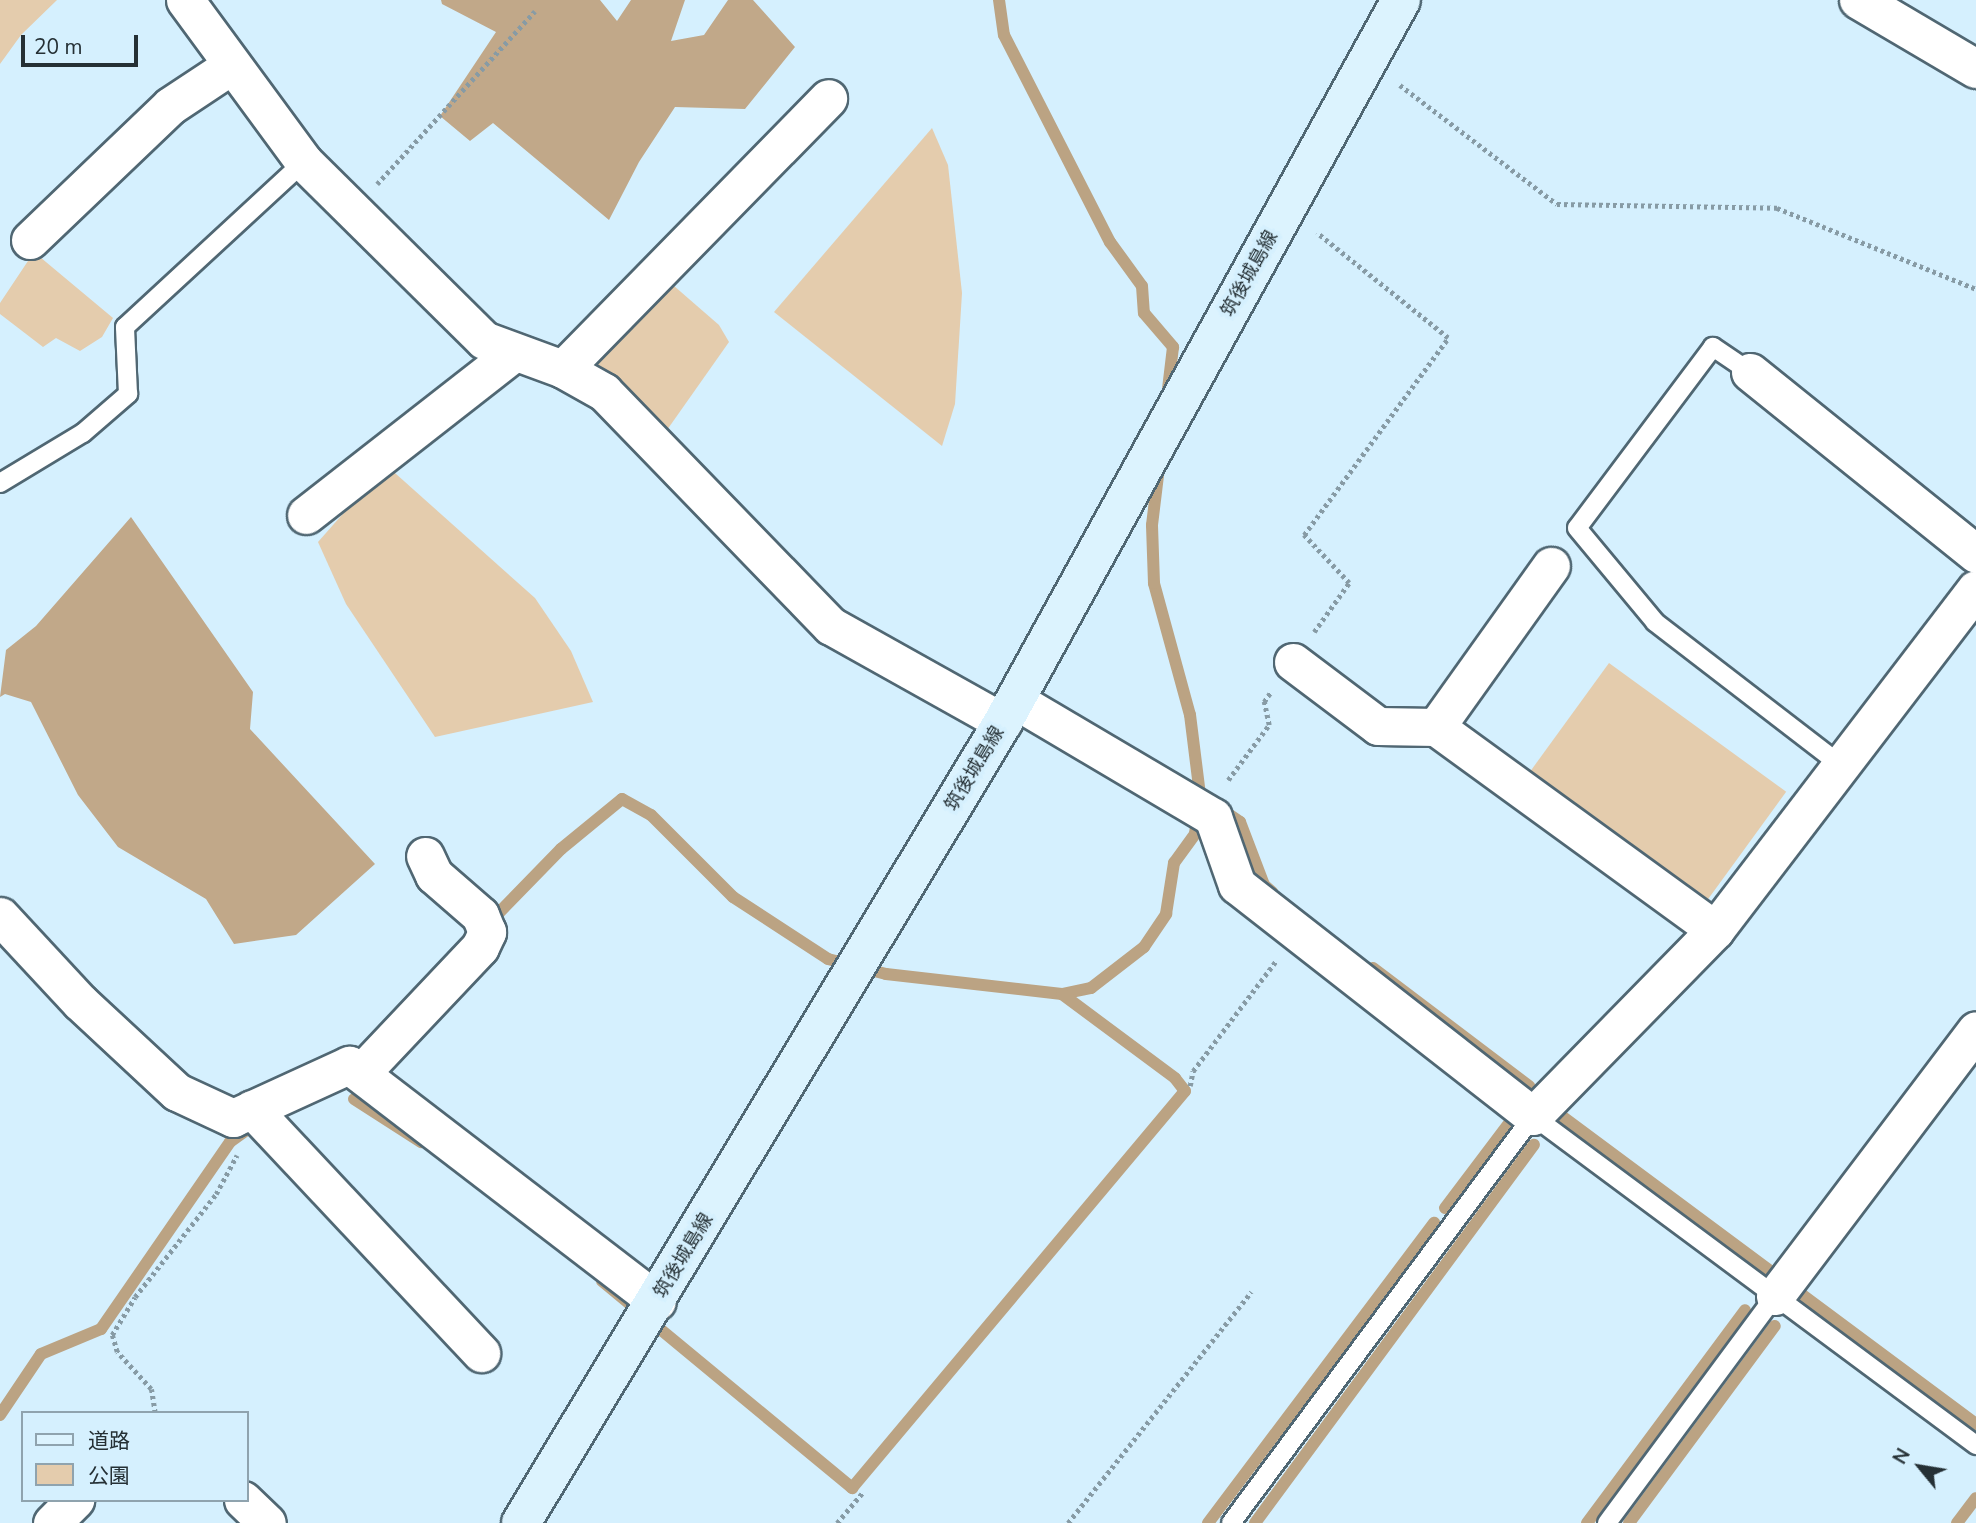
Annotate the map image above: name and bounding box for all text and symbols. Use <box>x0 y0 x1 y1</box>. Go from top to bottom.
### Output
scale bar <box>24 21 142 65</box>
text: 20 m <box>34 33 83 61</box>
street label: 筑後城島線 <box>1217 227 1283 321</box>
street label: 筑後城島線 <box>941 722 1009 816</box>
street label: 筑後城島線 <box>650 1209 718 1303</box>
legend <box>21 1411 248 1502</box>
text: 道路 <box>88 1427 130 1455</box>
north arrow <box>1885 1432 1955 1502</box>
text: N <box>1887 1444 1917 1469</box>
text: 公園 <box>88 1462 130 1490</box>

